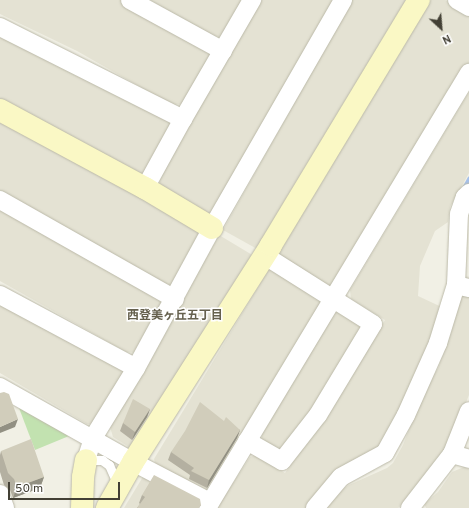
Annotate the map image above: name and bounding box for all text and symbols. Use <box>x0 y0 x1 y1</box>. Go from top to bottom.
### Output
north arrow <box>421 8 461 48</box>
text: N <box>440 31 453 47</box>
district label: 西登美ヶ丘五丁目 <box>127 310 223 324</box>
scale bar <box>10 474 122 500</box>
text: 50 m <box>15 481 43 497</box>

